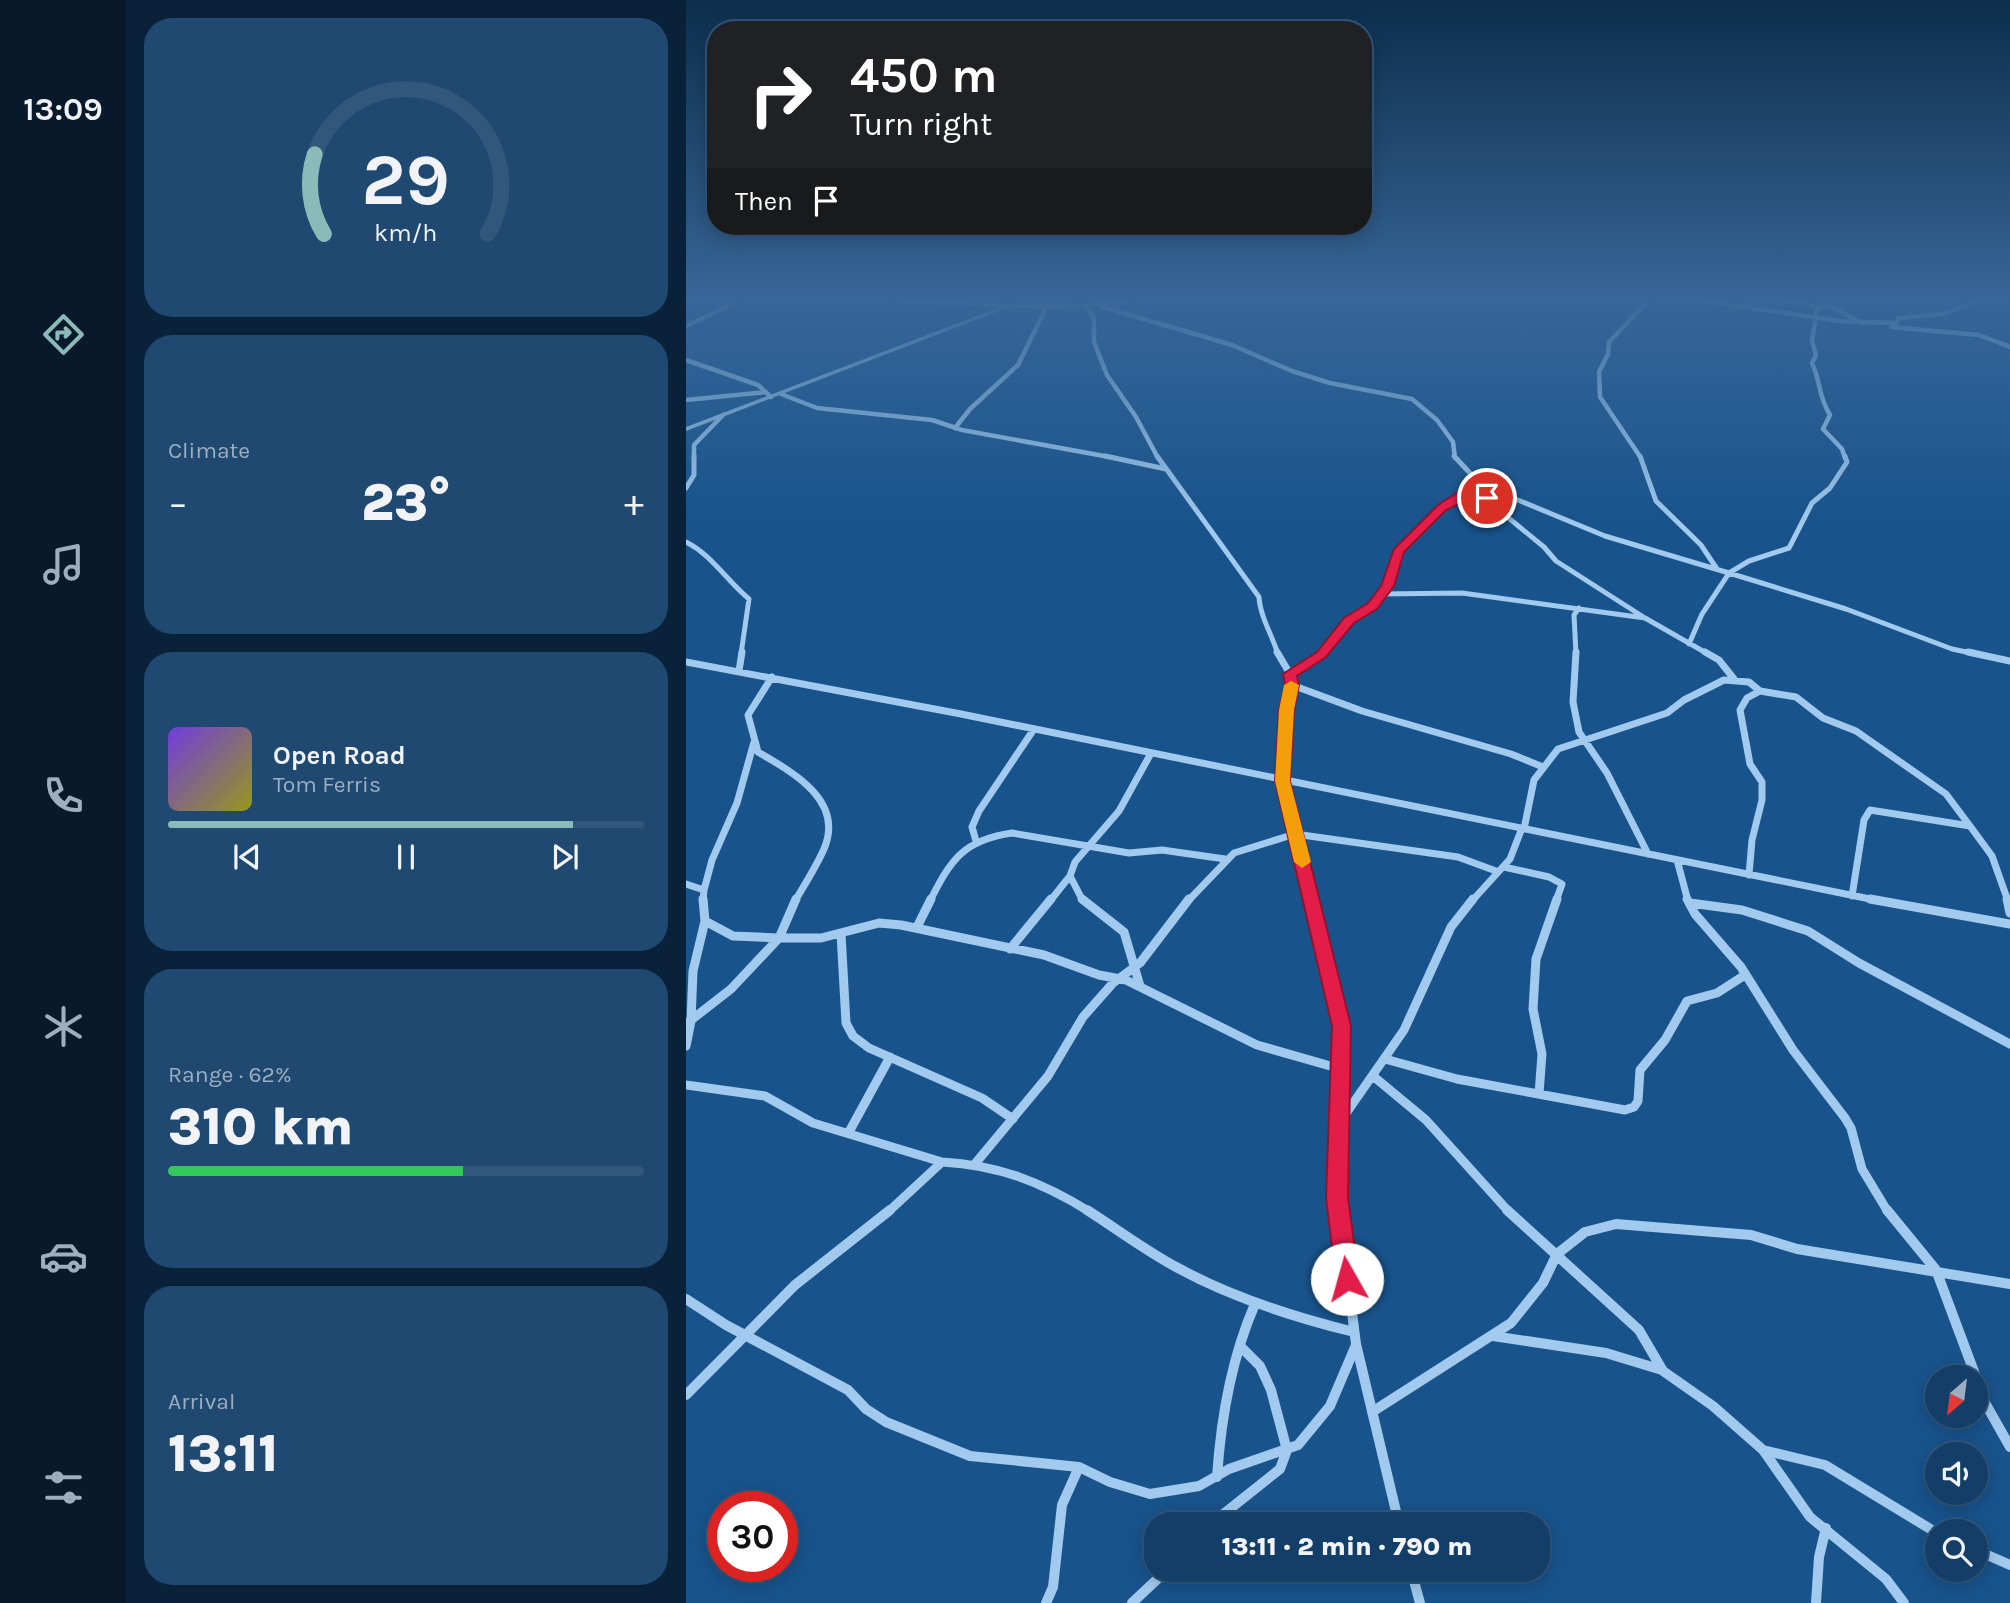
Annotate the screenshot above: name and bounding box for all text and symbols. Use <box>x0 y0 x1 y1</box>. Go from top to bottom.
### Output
text: 450 m <box>850 47 998 104</box>
icon: right <box>735 49 826 140</box>
text: 13:09 <box>23 91 103 128</box>
text: Turn right <box>850 106 992 143</box>
text: 29 <box>362 137 450 222</box>
icon: arrive <box>807 182 845 220</box>
text: Then <box>735 186 793 217</box>
text: km/h <box>374 217 438 246</box>
icon: directions <box>39 310 88 359</box>
text: Climate <box>168 437 250 464</box>
pin <box>1457 468 1517 528</box>
text: 23° <box>361 472 451 533</box>
icon: arrive <box>1468 479 1506 517</box>
text: − <box>168 481 188 526</box>
text: + <box>624 481 644 526</box>
icon: music <box>39 540 88 589</box>
text: Open Road <box>273 740 406 771</box>
icon: phone <box>39 771 88 820</box>
text: Tom Ferris <box>273 771 381 798</box>
icon: previous <box>228 838 266 876</box>
icon: pause <box>387 838 425 876</box>
icon: next <box>546 838 584 876</box>
icon: climate <box>39 1002 88 1051</box>
text: Range · 62% <box>168 1061 292 1088</box>
text: 310 km <box>168 1096 353 1157</box>
icon: car <box>39 1232 88 1281</box>
position arrow <box>1310 1242 1384 1316</box>
north arrow <box>1925 1365 1988 1428</box>
map controls <box>1925 1365 1988 1582</box>
text: Arrival <box>168 1388 235 1415</box>
text: 13:11 <box>168 1423 278 1484</box>
button: sound <box>1925 1442 1988 1505</box>
icon: filters <box>39 1463 88 1512</box>
speed limit sign: 30 <box>707 1491 798 1582</box>
button: search <box>1925 1519 1988 1582</box>
text: 13:11 · 2 min · 790 m <box>1222 1531 1472 1562</box>

